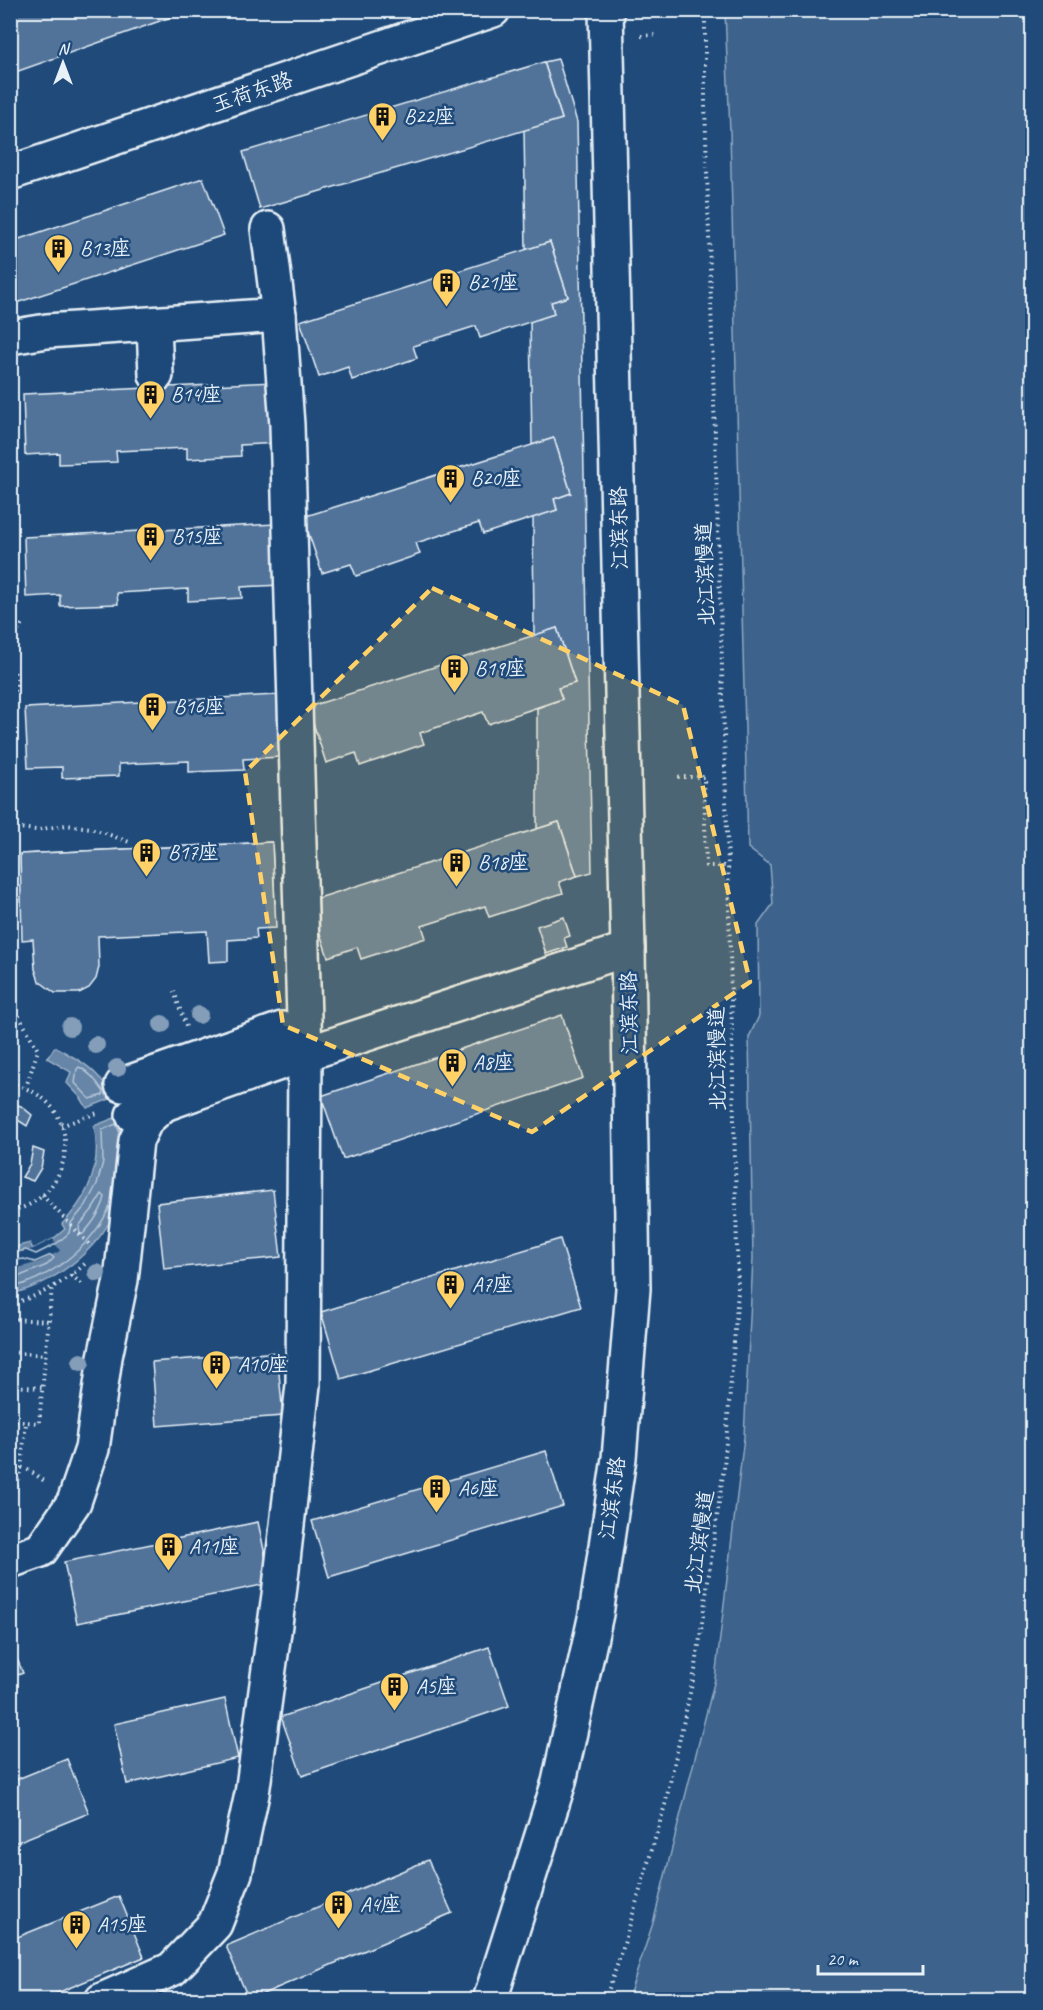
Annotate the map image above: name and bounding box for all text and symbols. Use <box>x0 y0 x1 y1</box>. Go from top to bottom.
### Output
north arrow <box>33 33 93 93</box>
text: N <box>58 39 71 59</box>
street label: 玉荷东路 <box>208 66 296 118</box>
building icon: B22座 <box>367 100 399 142</box>
place label: B22座 <box>404 103 455 129</box>
building icon: B13座 <box>43 232 75 274</box>
place label: B13座 <box>80 235 131 261</box>
building icon: B21座 <box>431 266 463 308</box>
place label: B21座 <box>468 269 519 295</box>
building icon: B14座 <box>134 378 166 420</box>
place label: B14座 <box>171 381 222 407</box>
building icon: B20座 <box>434 462 466 504</box>
place label: B20座 <box>471 465 522 491</box>
street label: 江滨东路 <box>605 486 633 570</box>
building icon: B15座 <box>135 520 167 562</box>
street label: 北江滨慢道 <box>690 521 720 627</box>
place label: B15座 <box>172 523 223 549</box>
building icon: B19座 <box>438 652 470 694</box>
place label: B19座 <box>475 655 526 681</box>
building icon: B16座 <box>137 690 169 732</box>
place label: B16座 <box>174 693 225 719</box>
building icon: B17座 <box>131 836 163 878</box>
place label: B17座 <box>168 839 219 865</box>
building icon: B18座 <box>441 846 473 888</box>
place label: B18座 <box>478 849 529 875</box>
street label: 江滨东路 <box>615 971 643 1055</box>
street label: 北江滨慢道 <box>703 1006 731 1112</box>
building icon: A8座 <box>436 1046 468 1088</box>
place label: A8座 <box>473 1049 514 1075</box>
building icon: A7座 <box>435 1268 467 1310</box>
place label: A7座 <box>472 1271 513 1297</box>
building icon: A10座 <box>201 1348 233 1390</box>
place label: A10座 <box>238 1351 288 1377</box>
street label: 江滨东路 <box>593 1455 631 1541</box>
building icon: A6座 <box>421 1472 453 1514</box>
place label: A6座 <box>458 1475 499 1501</box>
street label: 北江滨慢道 <box>679 1488 719 1596</box>
building icon: A11座 <box>152 1530 184 1572</box>
place label: A11座 <box>189 1533 239 1559</box>
building icon: A5座 <box>379 1670 411 1712</box>
place label: A5座 <box>416 1673 457 1699</box>
building icon: A4座 <box>323 1888 355 1930</box>
place label: A4座 <box>360 1891 401 1917</box>
building icon: A15座 <box>60 1908 92 1950</box>
place label: A15座 <box>97 1911 147 1937</box>
scale bar <box>818 1938 923 1976</box>
text: 20 m <box>827 1948 860 1970</box>

